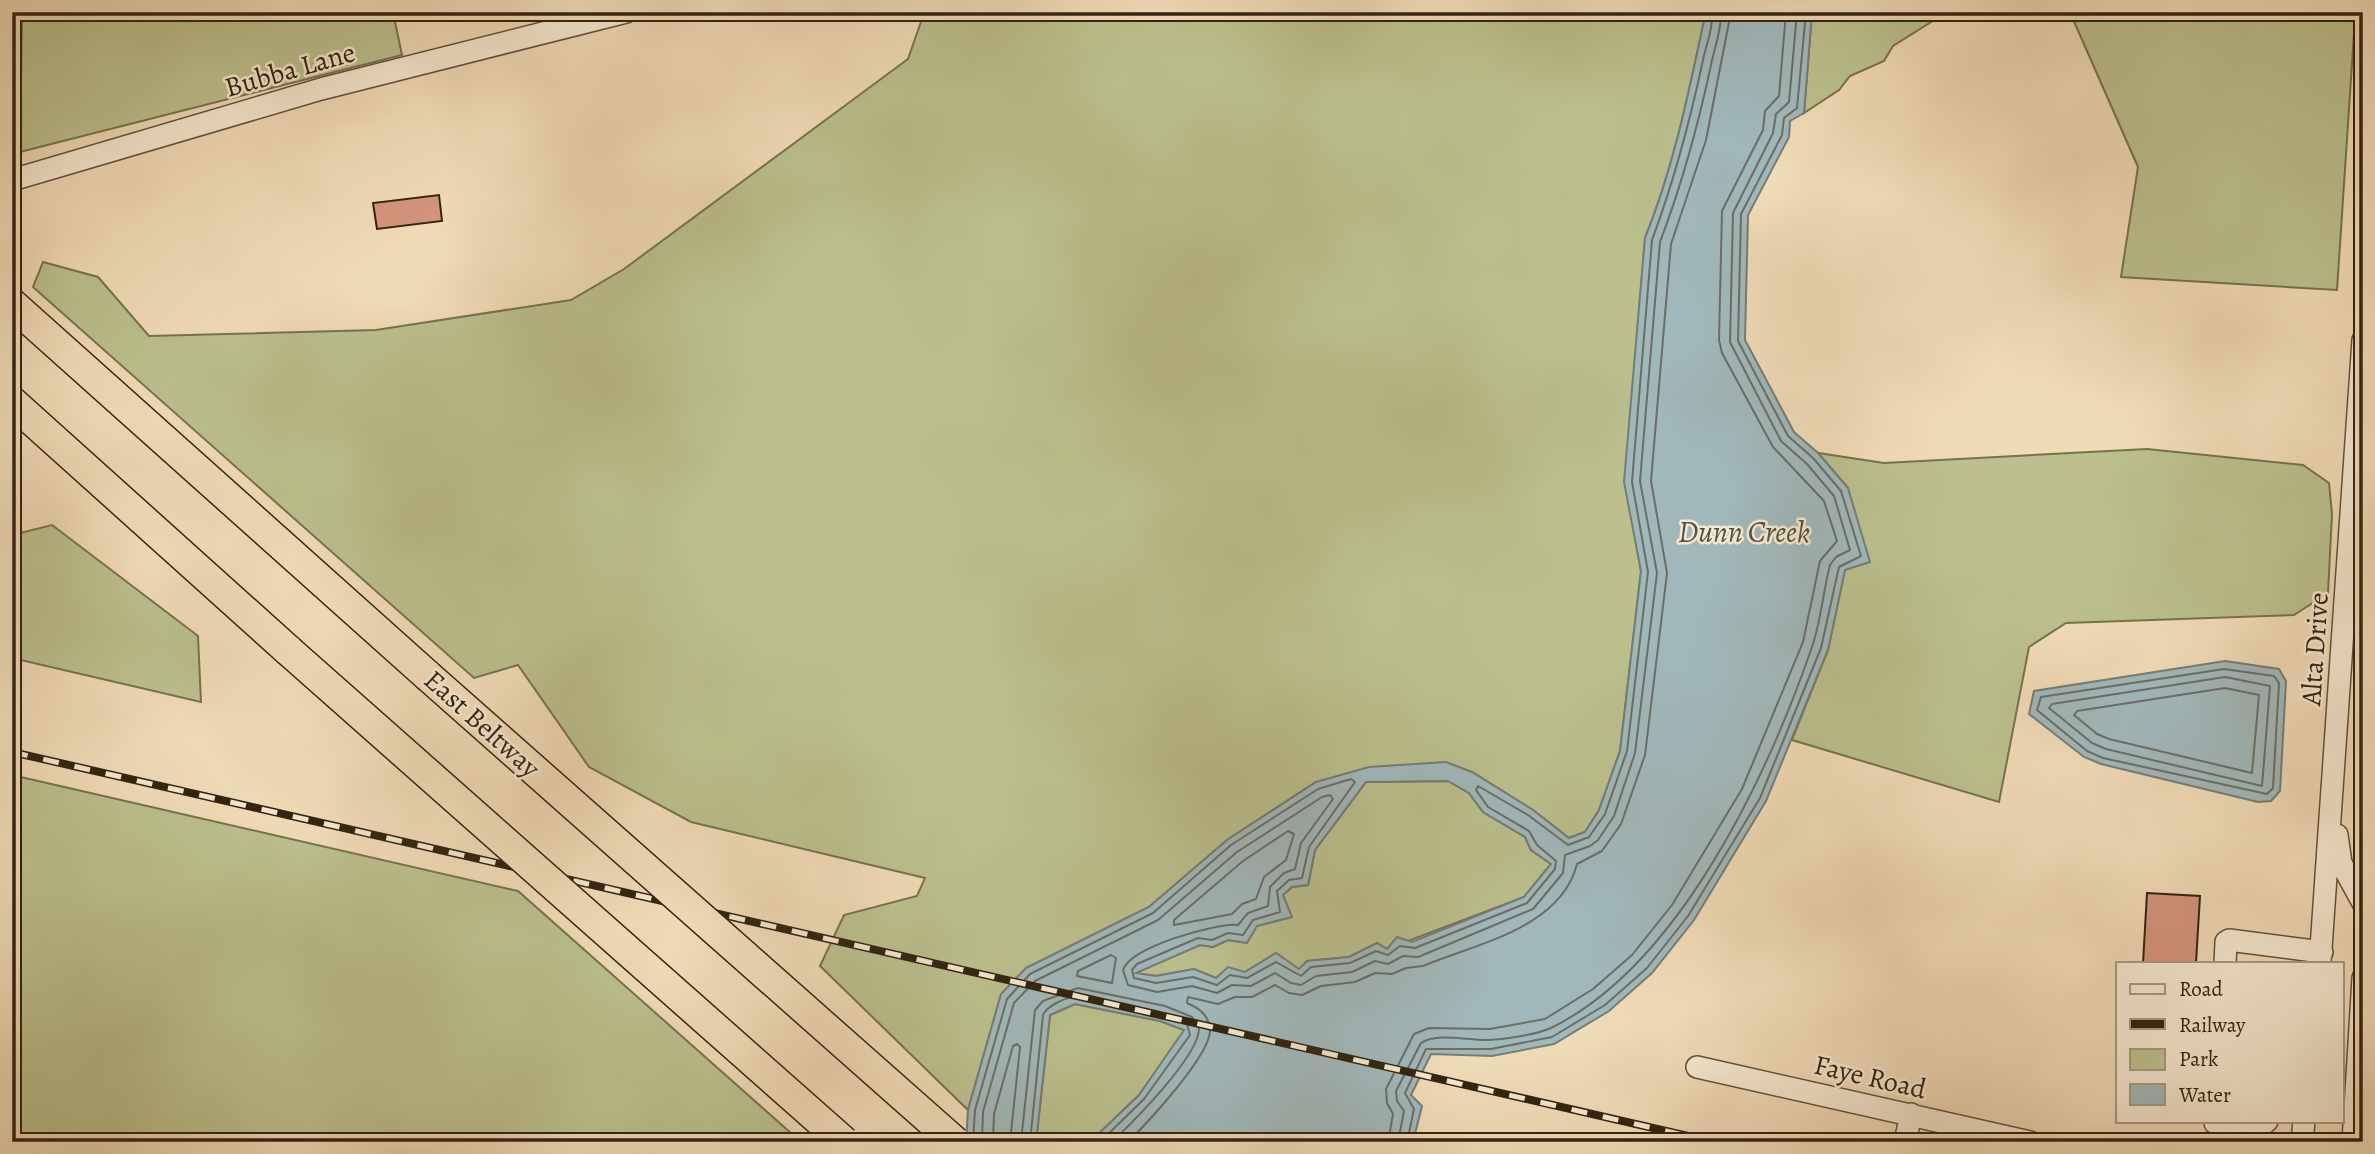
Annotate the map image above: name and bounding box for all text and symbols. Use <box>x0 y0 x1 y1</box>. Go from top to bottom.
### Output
street label: Bubba Lane <box>220 33 360 107</box>
water label: Dunn Creek <box>1678 512 1810 552</box>
street label: Alta Drive <box>2292 591 2338 708</box>
street label: East Beltway <box>416 662 549 787</box>
legend <box>2116 962 2344 1122</box>
text: Road <box>2179 975 2223 1003</box>
text: Railway <box>2179 1011 2246 1039</box>
text: Park <box>2179 1045 2219 1073</box>
street label: Faye Road <box>1810 1046 1931 1109</box>
text: Water <box>2178 1081 2231 1109</box>

